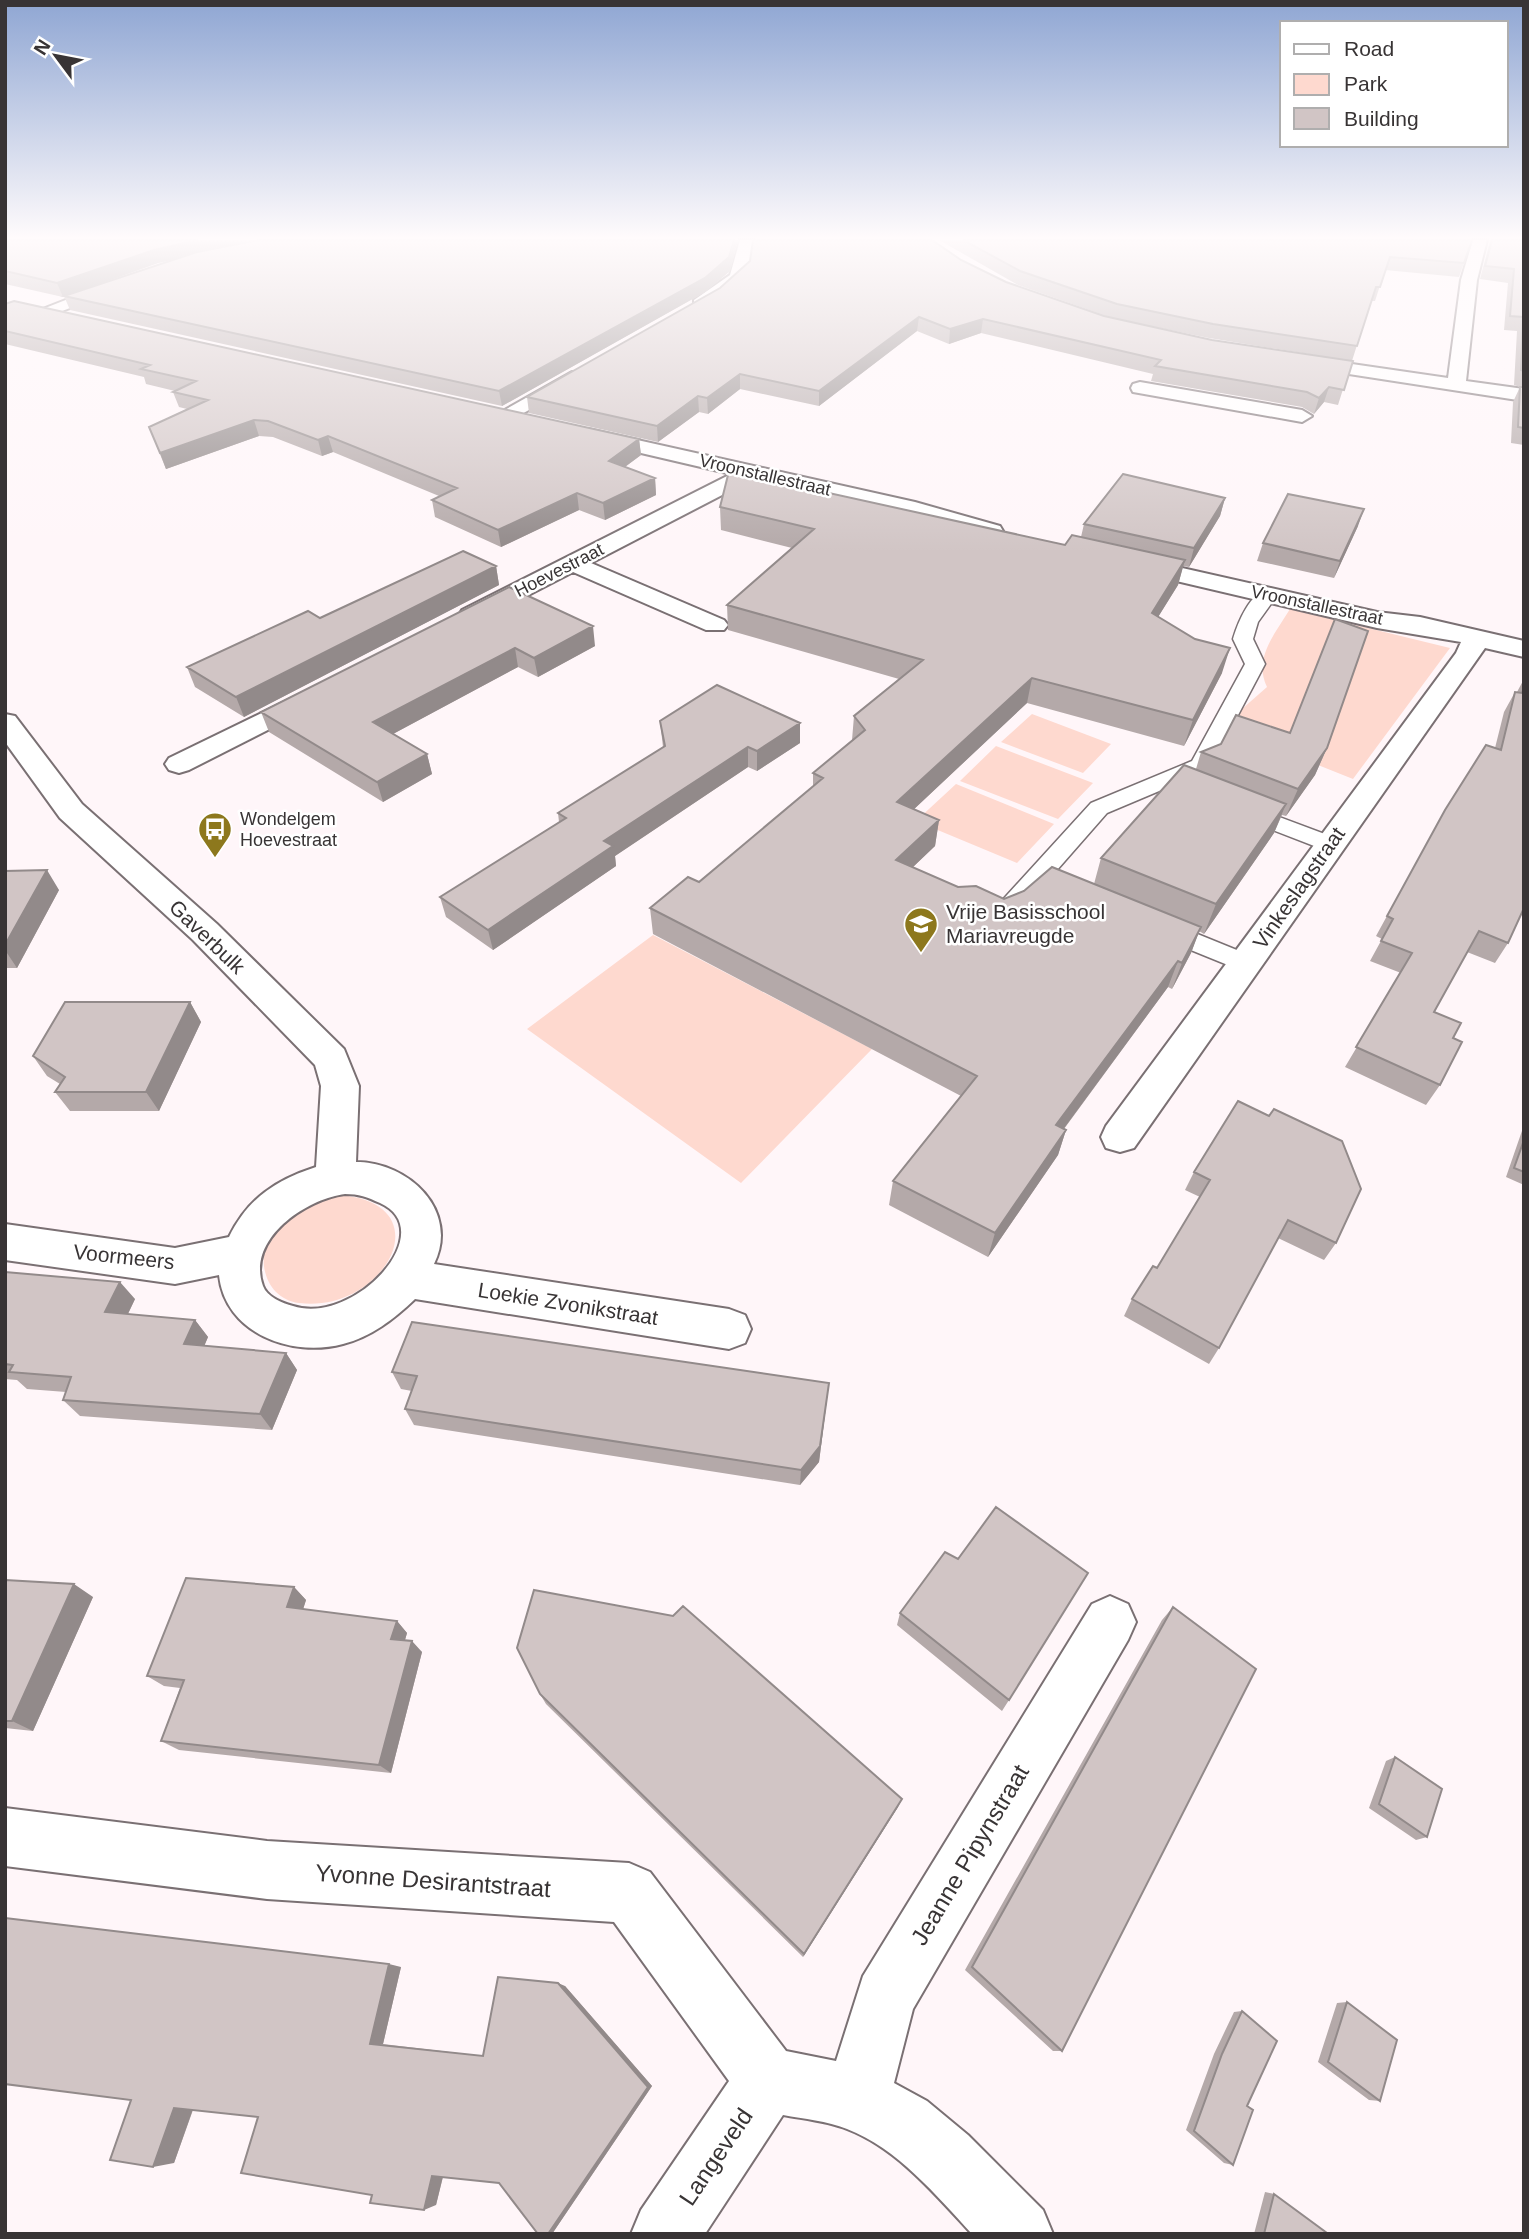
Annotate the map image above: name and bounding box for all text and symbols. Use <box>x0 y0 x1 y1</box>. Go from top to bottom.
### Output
north arrow <box>21 21 91 91</box>
legend <box>1280 21 1508 147</box>
text: N <box>29 36 55 59</box>
text: Road <box>1344 37 1394 60</box>
text: Park <box>1344 72 1388 95</box>
text: Building <box>1344 107 1419 130</box>
street label: Vroonstallestraat <box>697 450 833 500</box>
street label: Hoevestraat <box>511 539 607 601</box>
street label: Vroonstallestraat <box>1249 581 1385 629</box>
place label: Wondelgem Hoevestraat <box>240 809 337 850</box>
bus stop icon: Wondelgem Hoevestraat <box>196 810 234 859</box>
street label: Vinkeslagstraat <box>1248 822 1349 953</box>
street label: Gaverbulk <box>165 895 250 978</box>
place label: Vrije Basisschool Mariavreugde <box>946 900 1105 947</box>
school or university icon: Vrije Basisschool Mariavreugde <box>902 905 940 954</box>
street label: Voormeers <box>72 1240 176 1273</box>
street label: Loekie Zvonikstraat <box>476 1278 660 1329</box>
street label: Jeanne Pipynstraat <box>905 1759 1034 1950</box>
street label: Yvonne Desirantstraat <box>314 1859 552 1902</box>
street label: Langeveld <box>673 2103 758 2210</box>

